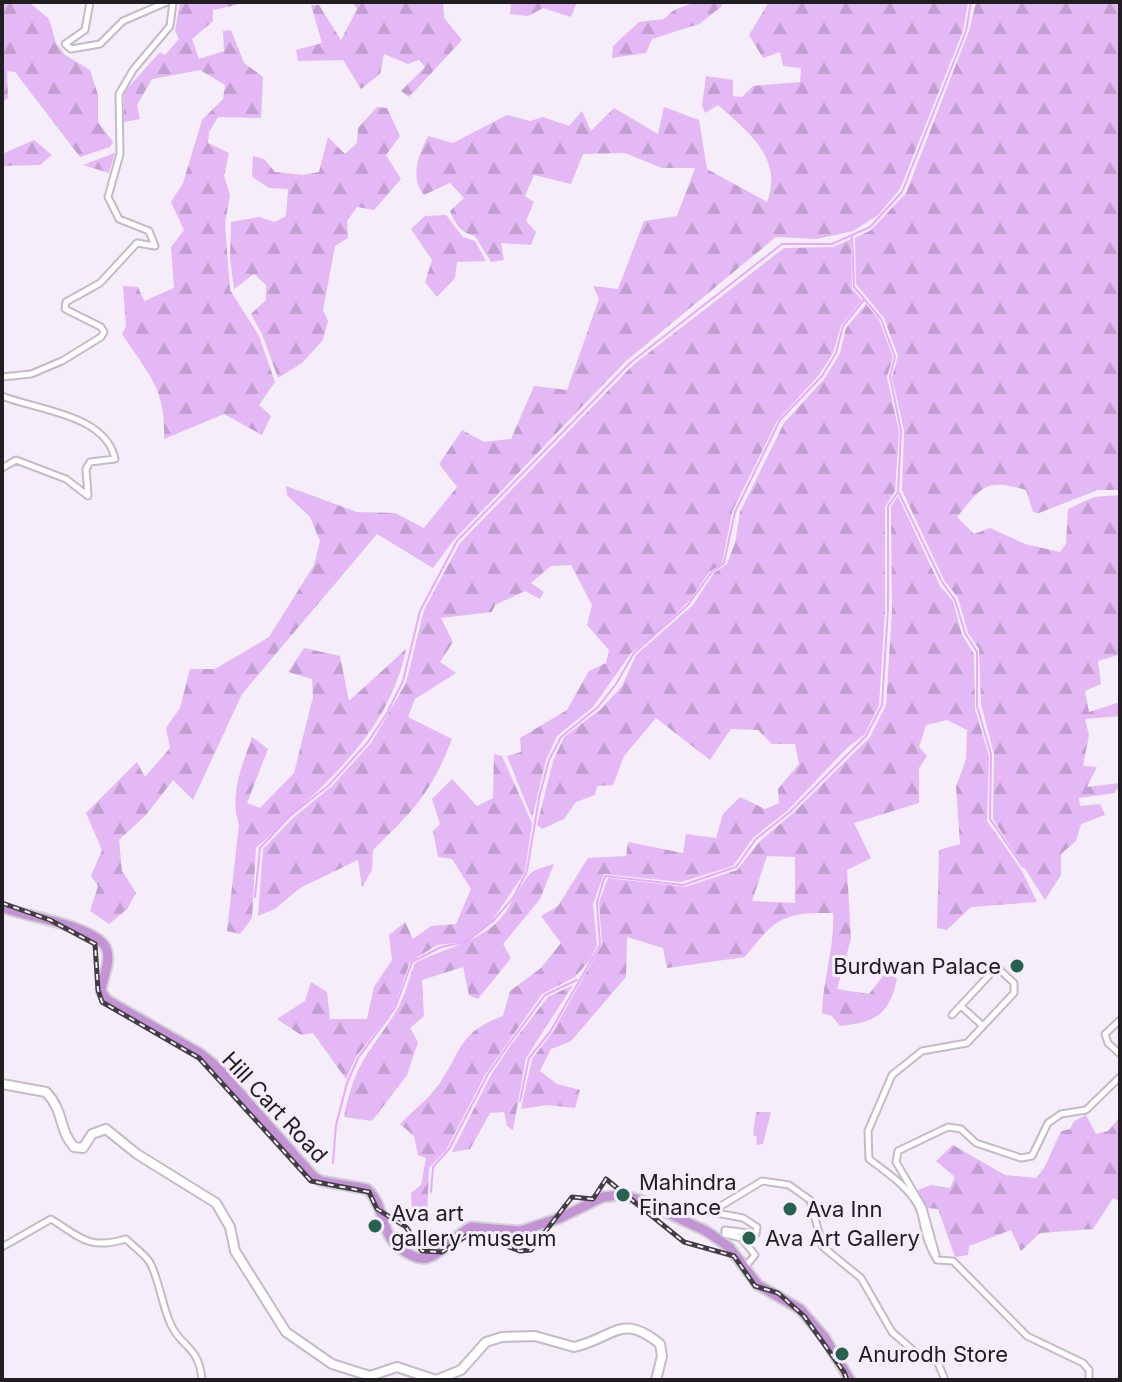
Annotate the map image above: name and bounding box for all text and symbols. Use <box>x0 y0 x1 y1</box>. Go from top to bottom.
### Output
place label: Burdwan Palace <box>833 953 1001 979</box>
marker: Burdwan Palace <box>1008 957 1026 975</box>
street label: Hill Cart Road <box>217 1046 333 1168</box>
place label: Mahindra Finance <box>639 1169 737 1220</box>
marker: Mahindra Finance <box>614 1186 632 1204</box>
place label: Ava Inn <box>806 1196 882 1222</box>
place label: Ava art gallery museum <box>391 1200 557 1251</box>
marker: Ava Inn <box>781 1200 799 1218</box>
marker: Ava art gallery museum <box>366 1217 384 1235</box>
place label: Ava Art Gallery <box>765 1225 920 1251</box>
marker: Ava Art Gallery <box>740 1229 758 1247</box>
place label: Anurodh Store <box>858 1341 1008 1367</box>
marker: Anurodh Store <box>833 1345 851 1363</box>

